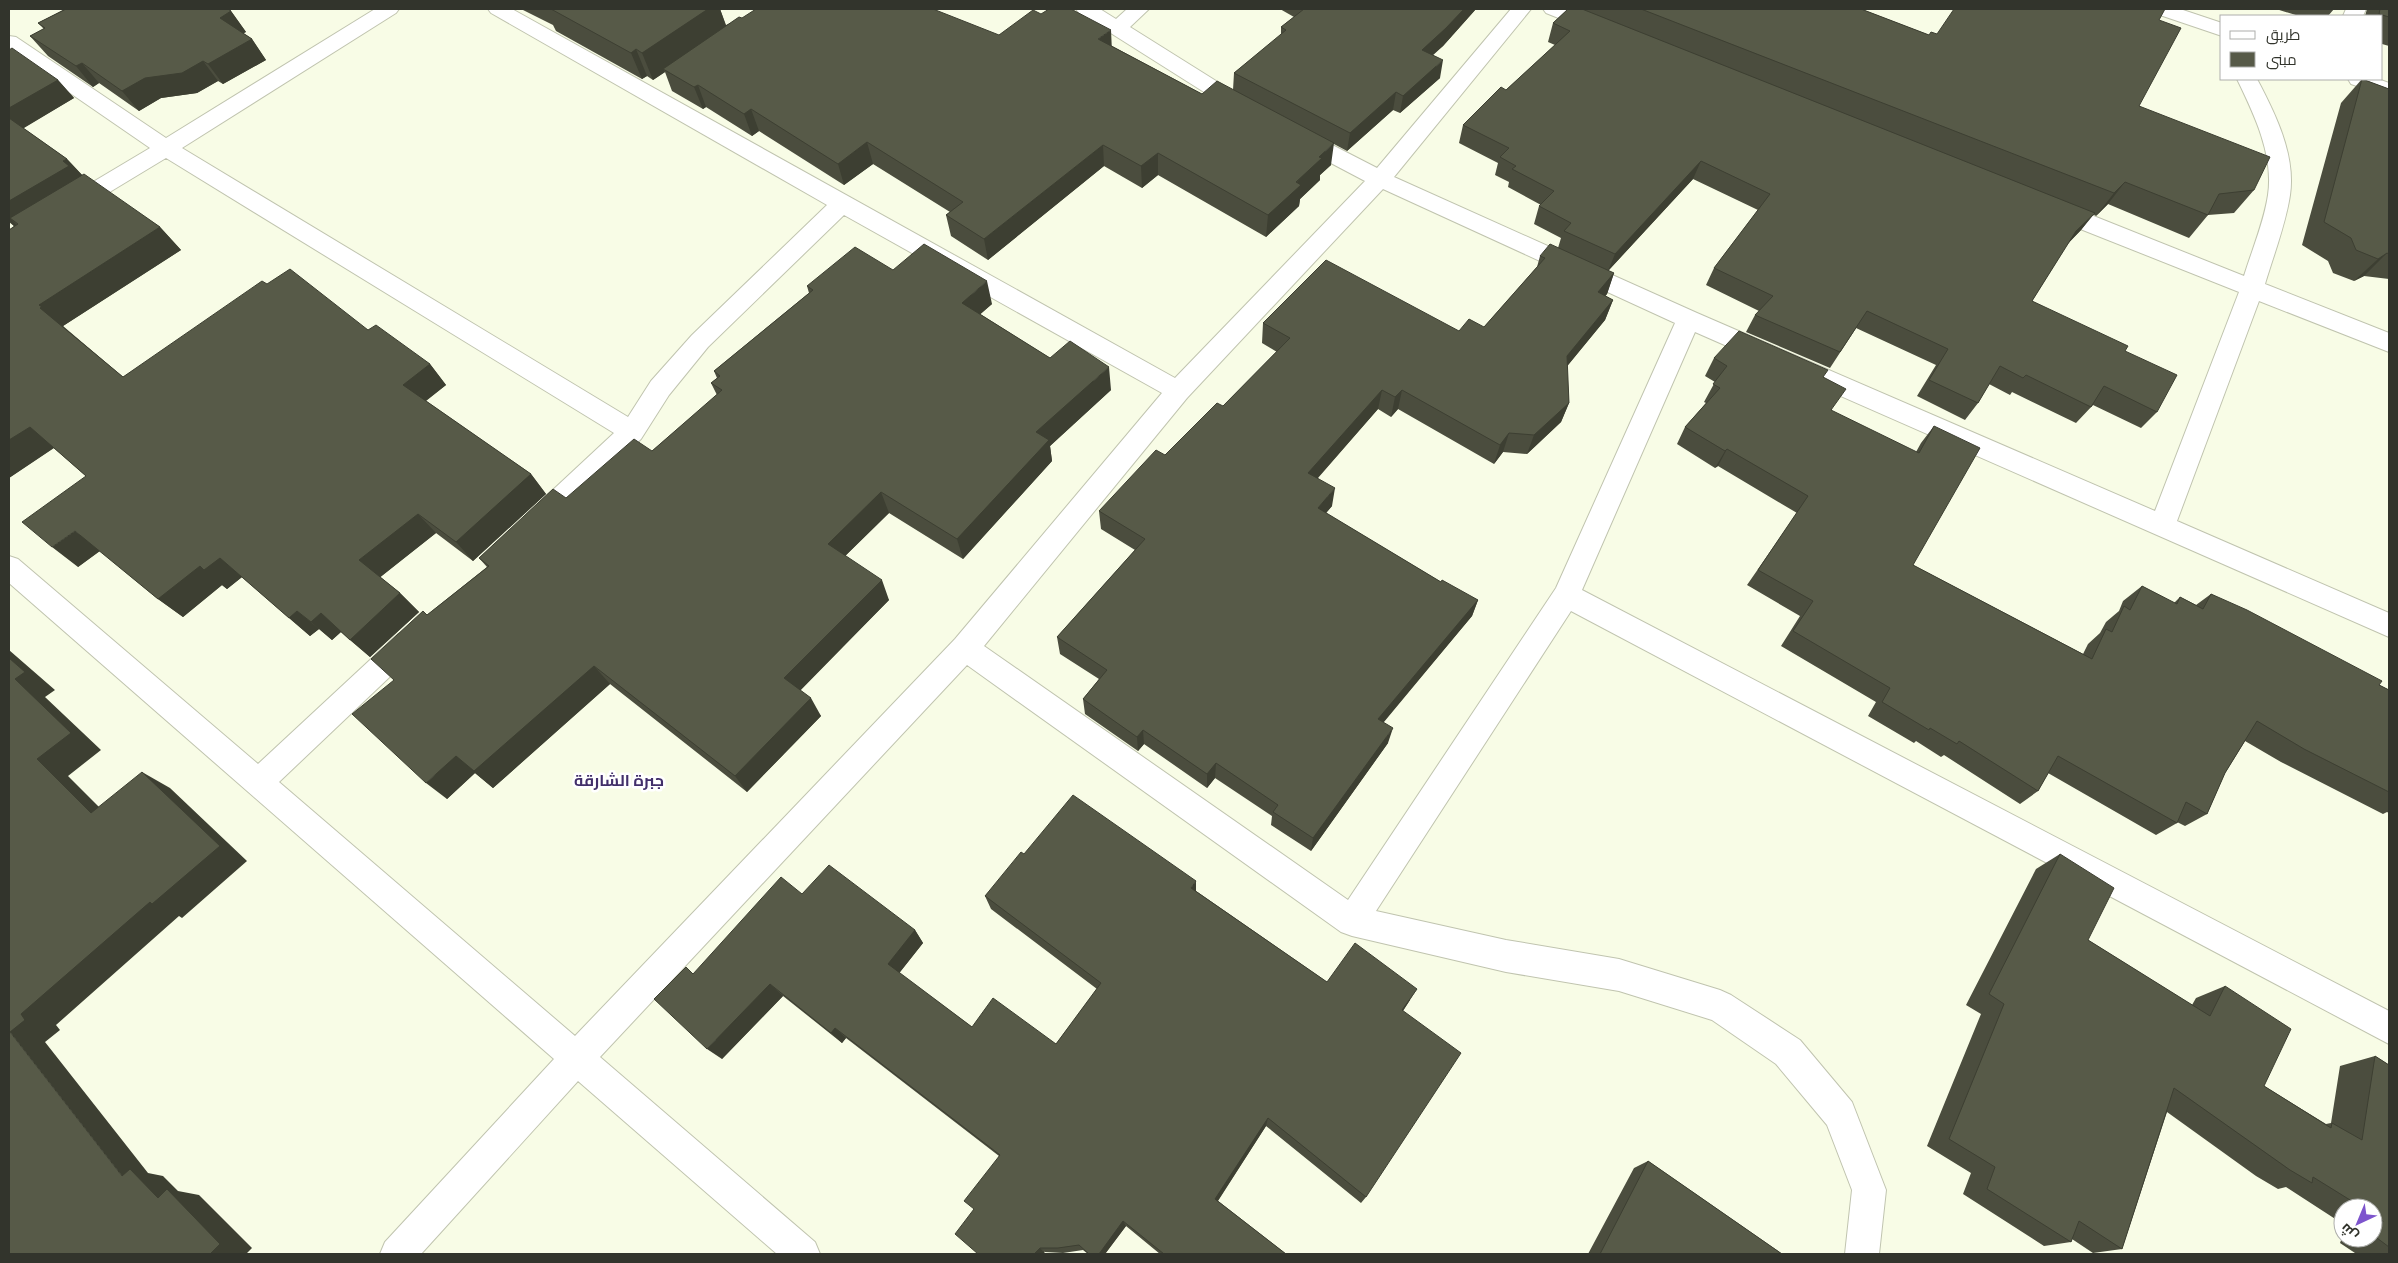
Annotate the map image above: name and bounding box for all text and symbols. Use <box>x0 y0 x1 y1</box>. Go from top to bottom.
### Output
legend <box>2220 15 2383 80</box>
text: طريق <box>2266 26 2300 45</box>
text: مبنى <box>2266 51 2297 70</box>
district label: جبرة الشارقة <box>574 771 664 790</box>
north arrow <box>2333 1198 2383 1248</box>
text: ش <box>2337 1220 2362 1244</box>

